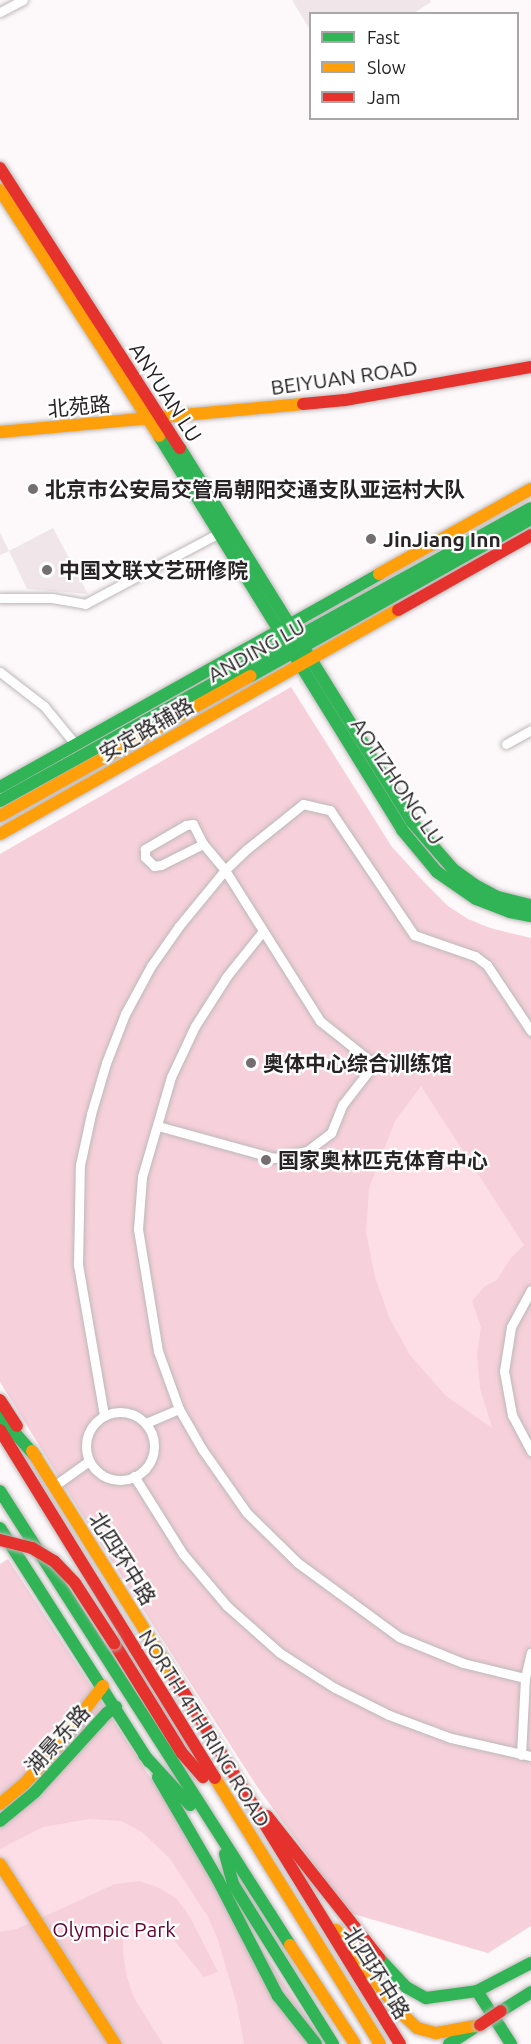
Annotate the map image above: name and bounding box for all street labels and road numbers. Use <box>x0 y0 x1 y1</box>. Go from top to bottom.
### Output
street label: ANYUAN LU <box>125 338 207 446</box>
street label: BEIYUAN ROAD <box>269 354 419 400</box>
street label: 北苑路 <box>47 391 111 421</box>
street label: ANDING LU <box>203 613 309 687</box>
street label: 安定路辅路 <box>94 692 198 766</box>
street label: AOTIZHONG LU <box>346 713 450 849</box>
street label: 北四环中路 <box>84 1507 162 1609</box>
street label: NORTH 4TH RING ROAD <box>134 1625 276 1831</box>
street label: 湖景东路 <box>20 1699 94 1779</box>
street label: 北四环中路 <box>338 1921 416 2023</box>

